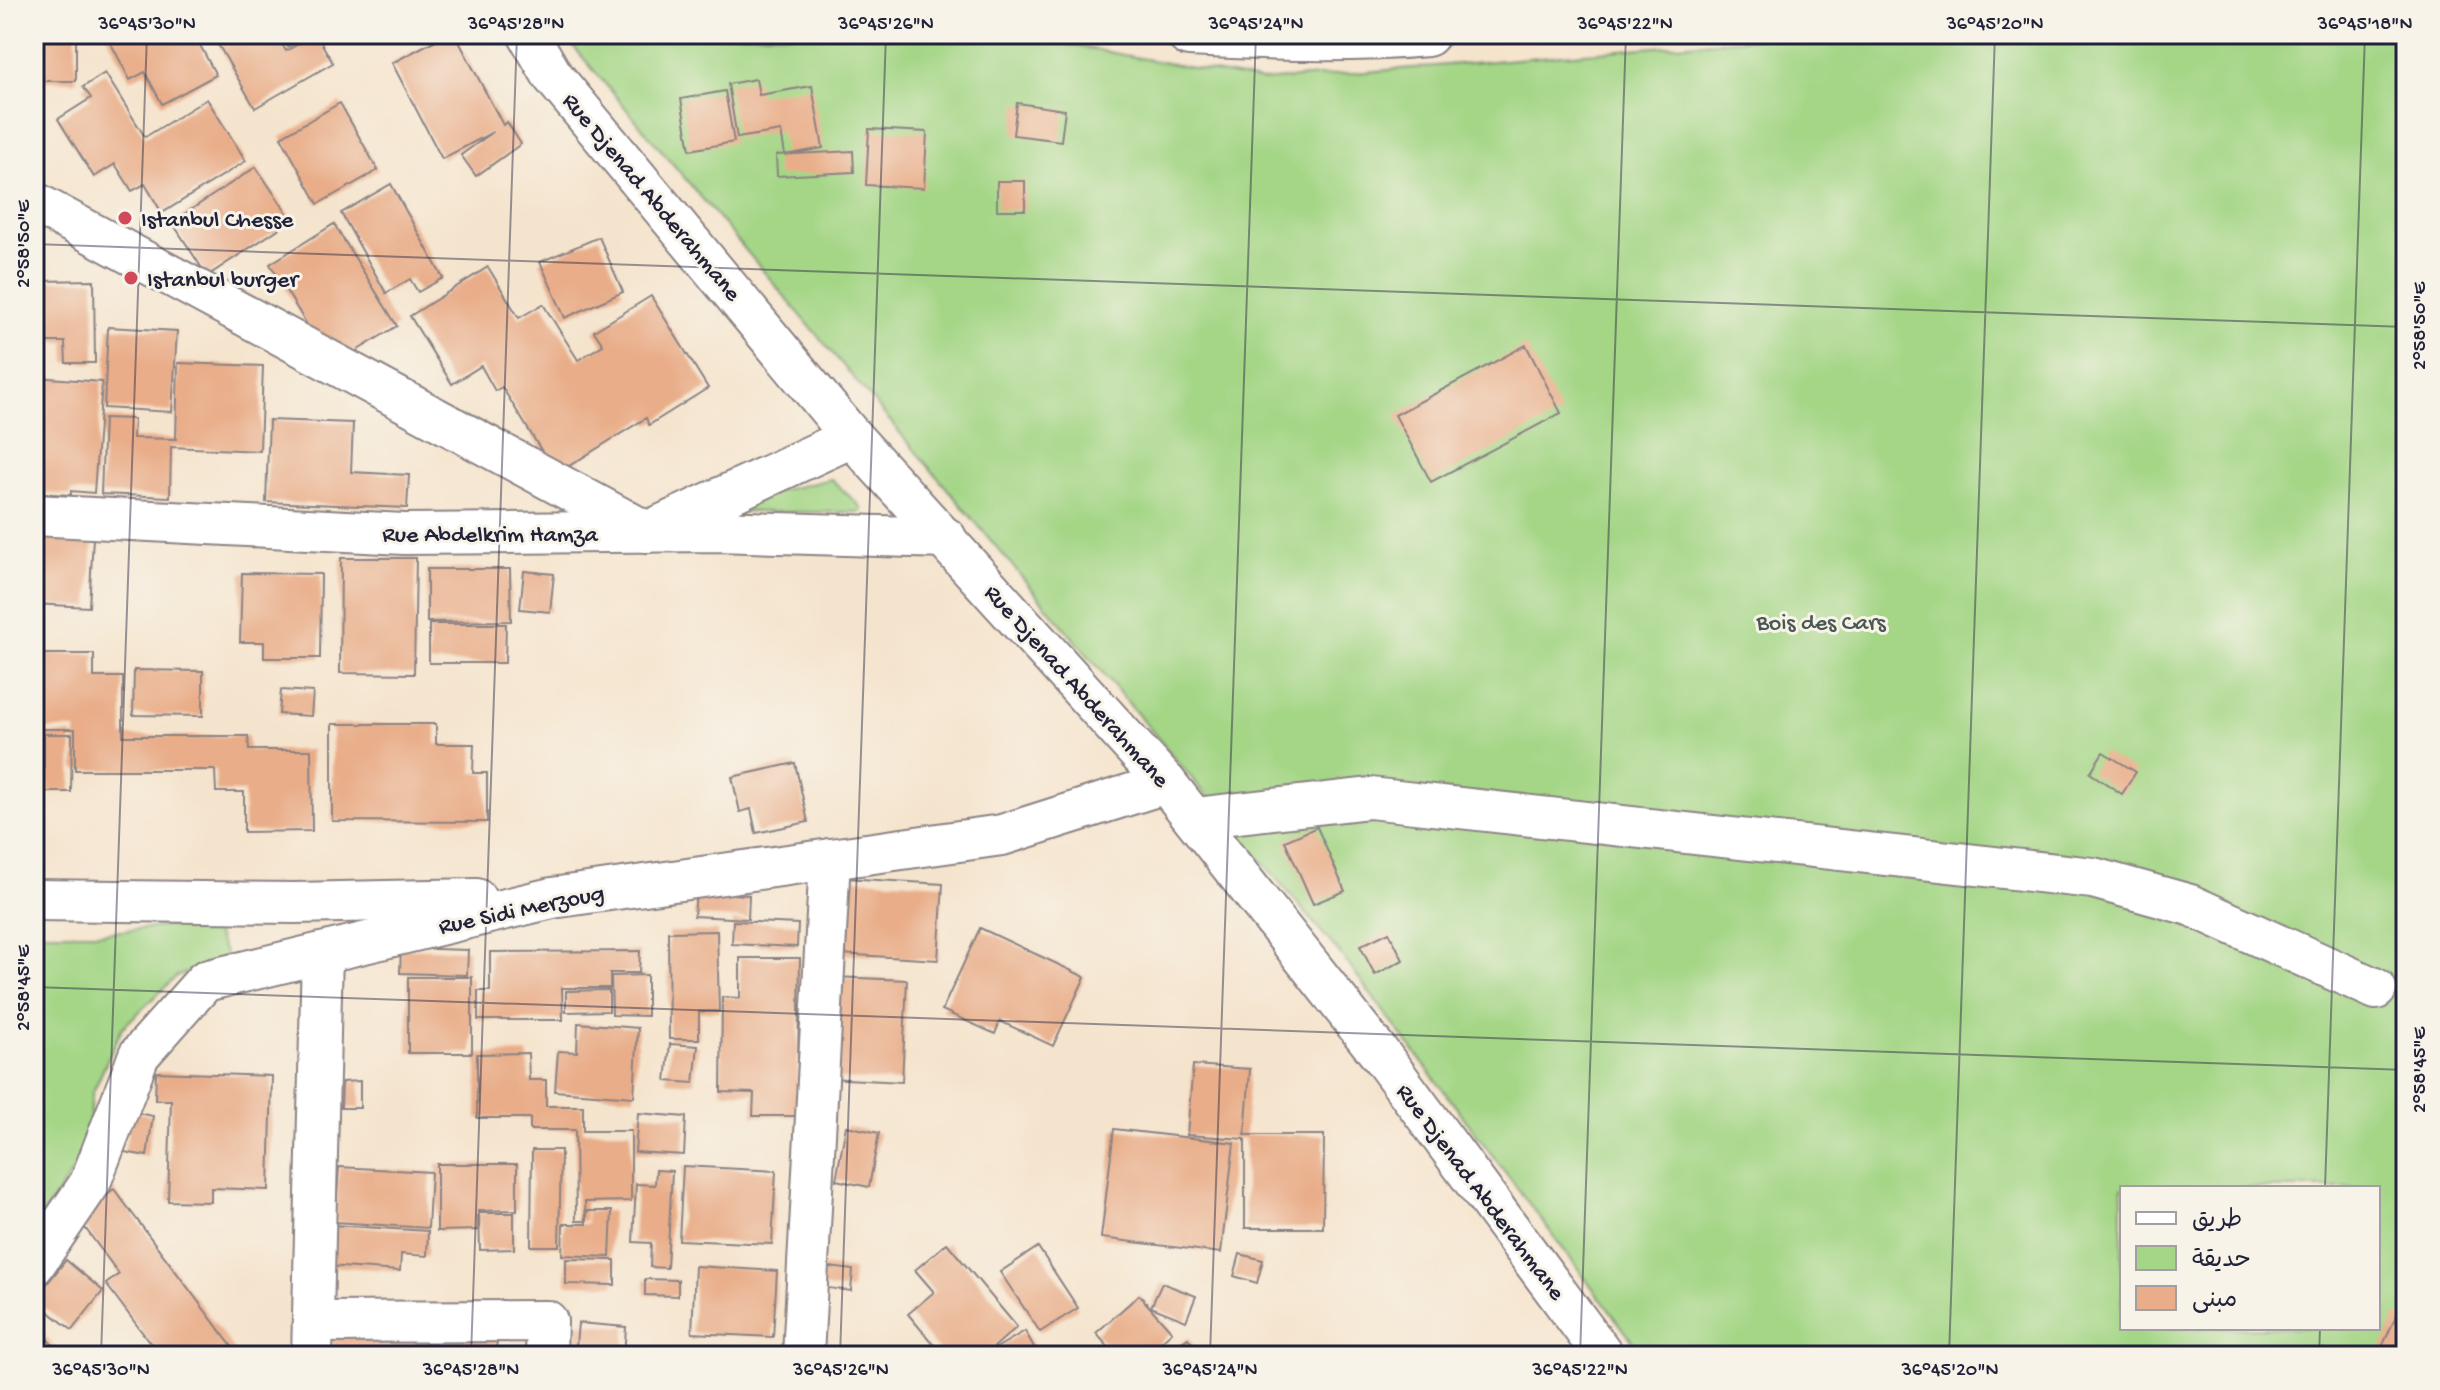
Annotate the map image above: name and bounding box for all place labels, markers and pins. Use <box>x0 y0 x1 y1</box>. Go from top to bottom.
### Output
place label: Istanbul Chesse <box>141 207 294 236</box>
marker: Istanbul Chesse <box>116 209 134 227</box>
place label: Istanbul burger <box>147 267 300 296</box>
marker: Istanbul burger <box>122 269 140 287</box>

